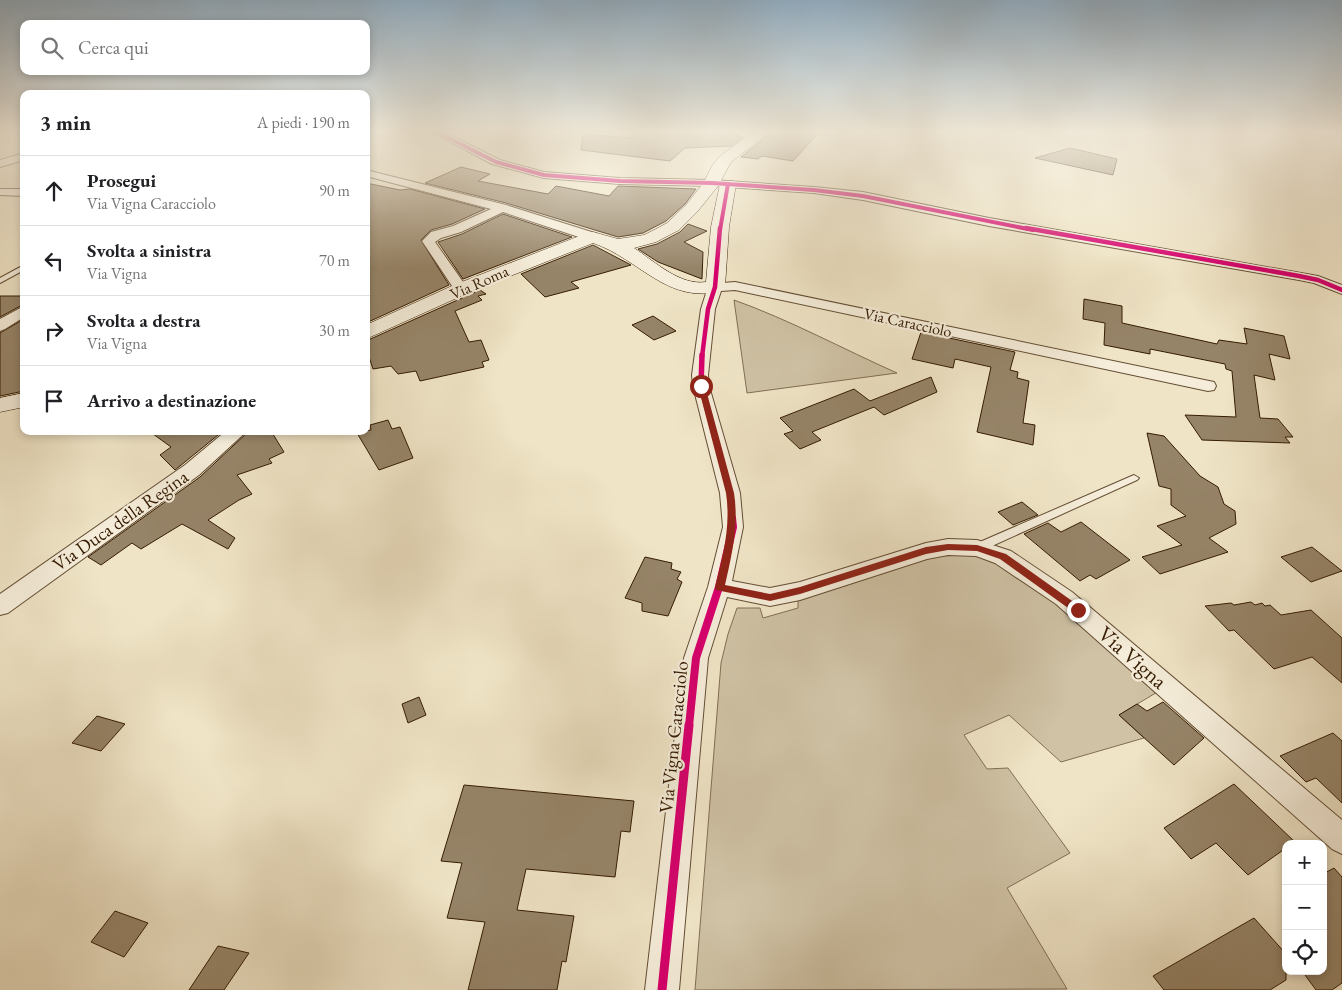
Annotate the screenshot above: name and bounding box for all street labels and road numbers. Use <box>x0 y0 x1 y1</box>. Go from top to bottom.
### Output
street label: Via Roma <box>447 260 512 305</box>
street label: Via Caracciolo <box>862 303 954 342</box>
street label: Via Duca della Regina <box>47 464 194 577</box>
street label: Via Vigna <box>1092 619 1174 696</box>
street label: Via Vigna Caracciolo <box>653 660 694 814</box>

